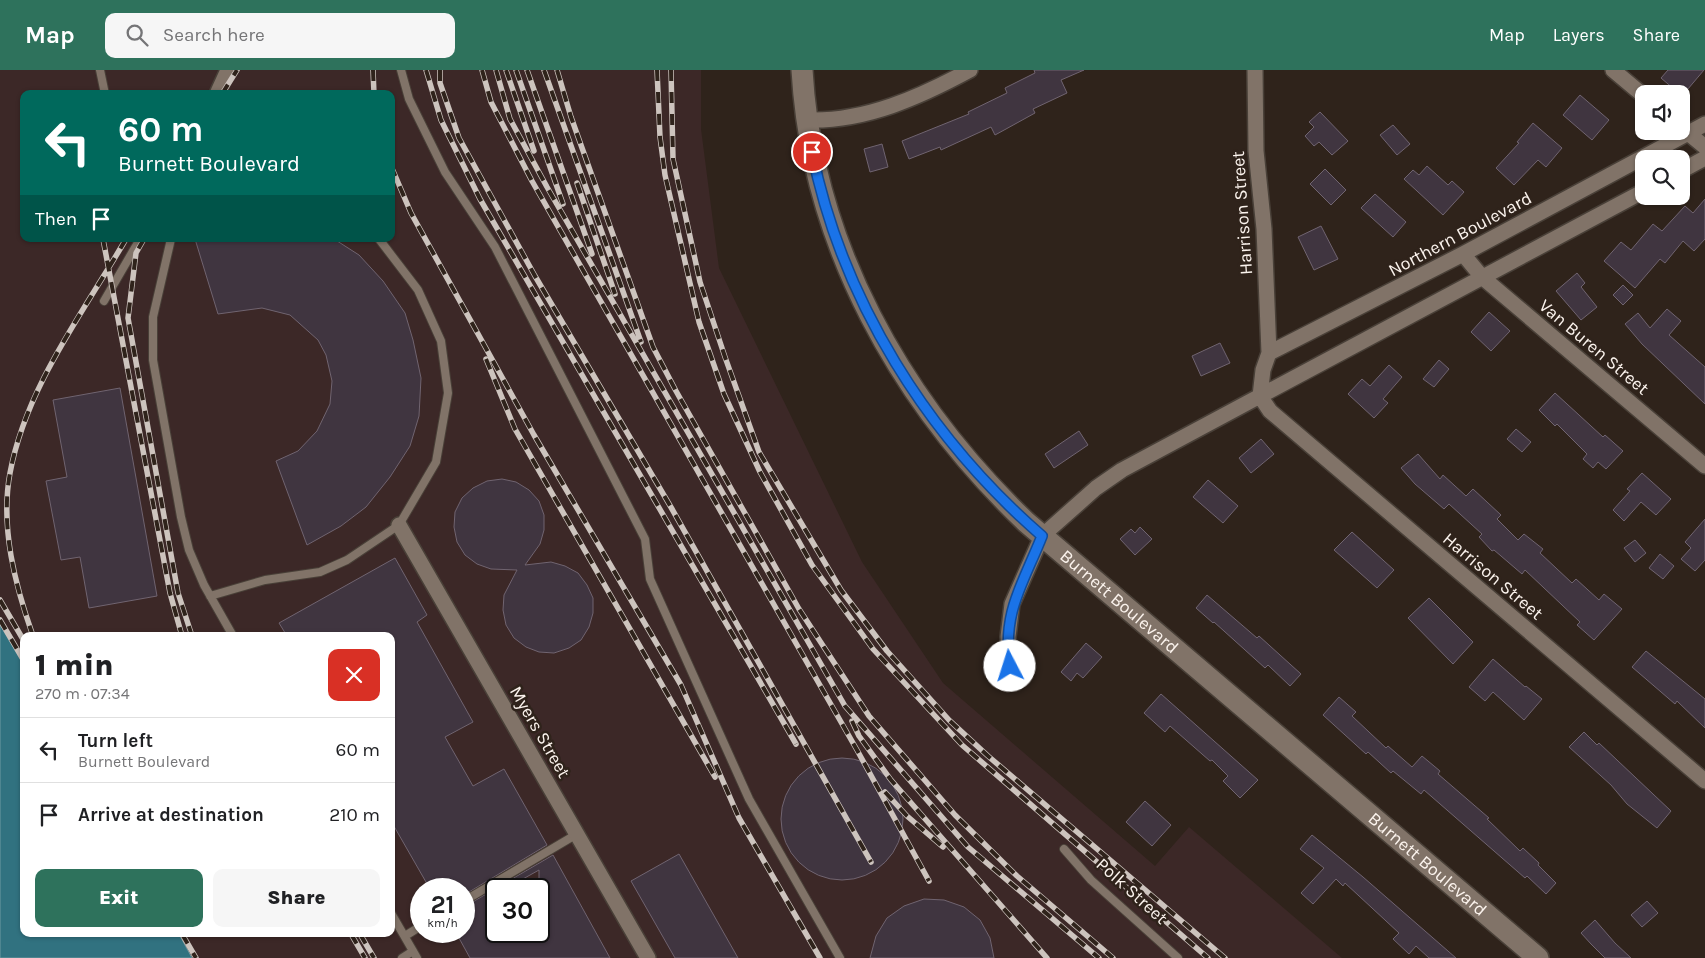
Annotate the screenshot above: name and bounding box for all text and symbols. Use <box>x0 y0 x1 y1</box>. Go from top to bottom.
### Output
search box <box>105 13 455 58</box>
text: Map <box>25 21 75 49</box>
icon: search <box>123 21 151 49</box>
text: Search here <box>163 24 265 46</box>
text: Map <box>1489 24 1525 46</box>
text: Layers <box>1553 24 1605 46</box>
text: Share <box>1633 24 1680 46</box>
map controls <box>1635 85 1690 205</box>
button: sound <box>1635 85 1690 140</box>
text: 60 m <box>118 109 203 150</box>
icon: left <box>35 110 100 175</box>
pin <box>791 131 833 173</box>
icon: arrive <box>798 138 826 166</box>
street label: Harrison Street <box>1227 150 1257 276</box>
button: search <box>1635 150 1690 205</box>
text: Burnett Boulevard <box>118 151 300 177</box>
street label: Northern Boulevard <box>1384 187 1536 281</box>
icon: arrive <box>87 205 115 233</box>
text: Then <box>35 208 77 230</box>
street label: Van Buren Street <box>1534 295 1654 400</box>
street label: Harrison Street <box>1438 528 1548 624</box>
street label: Burnett Boulevard <box>1055 545 1183 658</box>
position arrow <box>983 639 1035 691</box>
text: 1 min <box>35 647 114 683</box>
button: close <box>328 649 380 701</box>
street label: Myers Street <box>505 682 575 782</box>
text: 270 m · 07:34 <box>35 684 130 703</box>
text: Turn left <box>78 730 153 752</box>
icon: left <box>35 736 63 764</box>
text: 60 m <box>336 739 380 761</box>
text: Burnett Boulevard <box>78 752 210 771</box>
icon: arrive <box>35 801 63 829</box>
text: Arrive at destination <box>78 804 264 826</box>
text: 210 m <box>329 804 380 826</box>
street label: Burnett Boulevard <box>1364 807 1491 921</box>
street label: Polk Street <box>1092 853 1172 929</box>
button: Exit <box>35 869 203 927</box>
button: Share <box>213 869 380 927</box>
speed limit sign: 30 <box>485 878 550 943</box>
text: 21 <box>430 890 455 919</box>
text: km/h <box>427 916 458 930</box>

